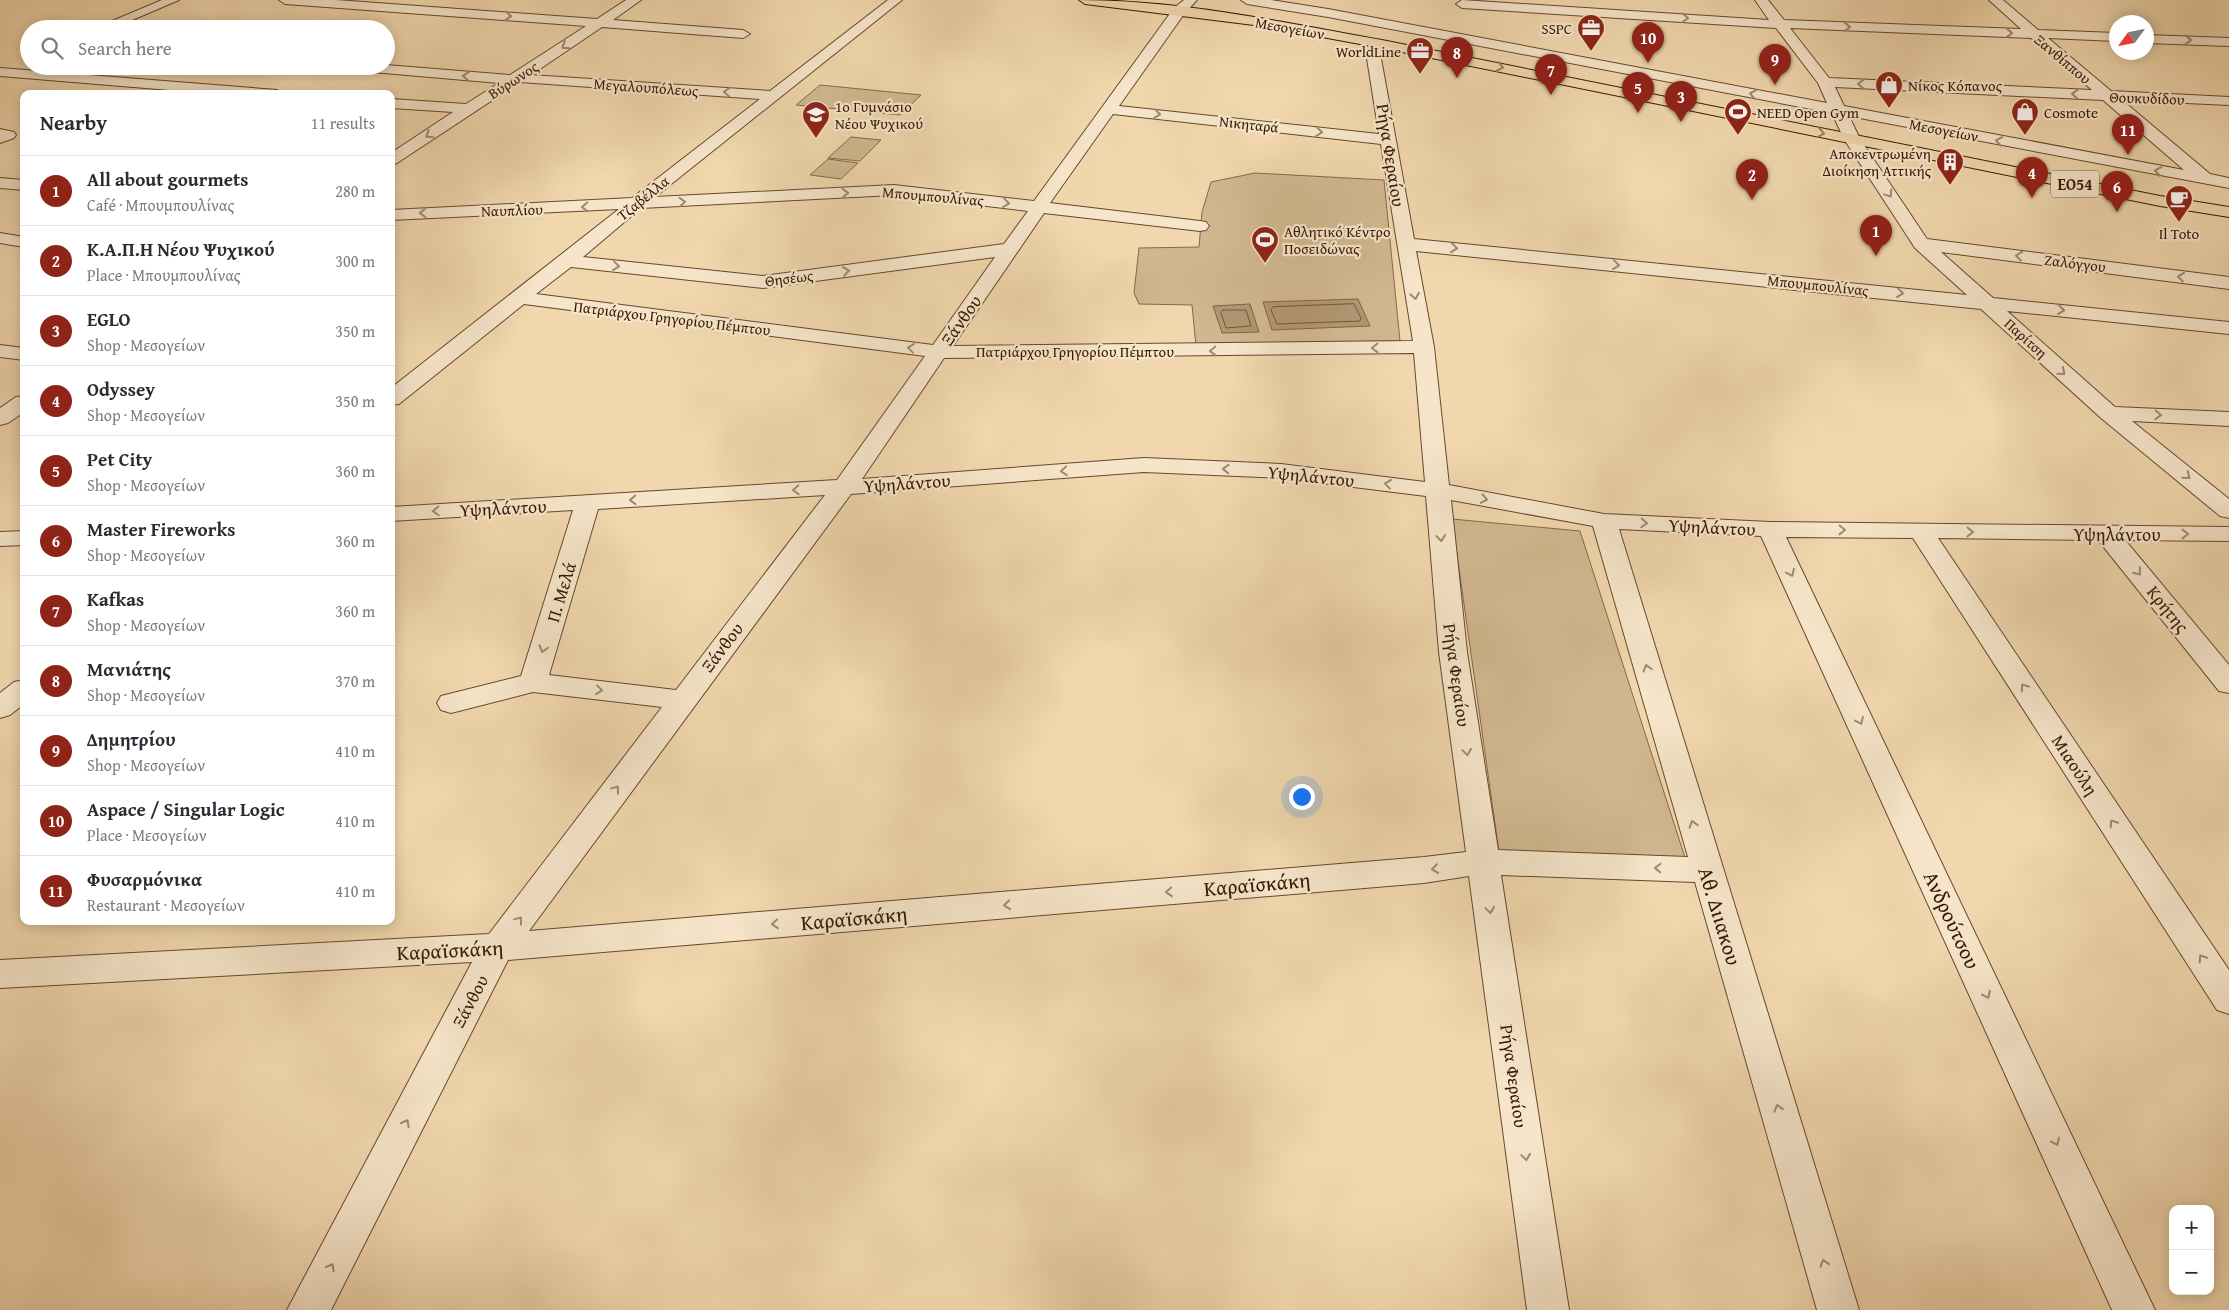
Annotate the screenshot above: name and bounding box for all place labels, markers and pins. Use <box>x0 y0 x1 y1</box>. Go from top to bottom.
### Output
office icon: SSPC <box>1576 13 1606 52</box>
place label: SSPC <box>1541 18 1572 39</box>
pin: 10 <box>1632 22 1664 63</box>
office icon: WorldLine <box>1405 36 1435 75</box>
pin: 8 <box>1441 37 1473 78</box>
place label: WorldLine <box>1336 41 1401 62</box>
pin: 9 <box>1759 44 1791 85</box>
pin: 7 <box>1535 54 1567 95</box>
shop icon: Νίκος Κόπανος <box>1874 70 1904 109</box>
pin: 5 <box>1622 72 1654 113</box>
place label: Νίκος Κόπανος <box>1908 75 2003 96</box>
pin: 3 <box>1665 81 1697 122</box>
place label: 1ο Γυμνάσιο Νέου Ψυχικού <box>835 96 923 134</box>
sports icon: NEED Open Gym <box>1723 97 1753 136</box>
shop icon: Cosmote <box>2010 97 2040 136</box>
school or university icon: 1ο Γυμνάσιο Νέου Ψυχικού <box>801 100 831 139</box>
place label: NEED Open Gym <box>1757 102 1860 123</box>
place label: Cosmote <box>2044 102 2098 123</box>
pin: 11 <box>2112 114 2144 155</box>
place label: Αποκεντρωμένη Διοίκηση Αττικής <box>1823 143 1932 181</box>
building icon: Αποκεντρωμένη Διοίκηση Αττικής <box>1935 147 1965 186</box>
pin: 4 <box>2016 157 2048 198</box>
pin: 2 <box>1736 159 1768 200</box>
pin: 6 <box>2101 171 2133 212</box>
cafe icon: Il Toto <box>2164 184 2194 223</box>
pin: 1 <box>1860 215 1892 256</box>
place label: Αθλητικό Κέντρο Ποσειδώνας <box>1284 221 1391 259</box>
place label: Il Toto <box>2159 223 2200 244</box>
sports icon: Αθλητικό Κέντρο Ποσειδώνας <box>1250 225 1280 264</box>

